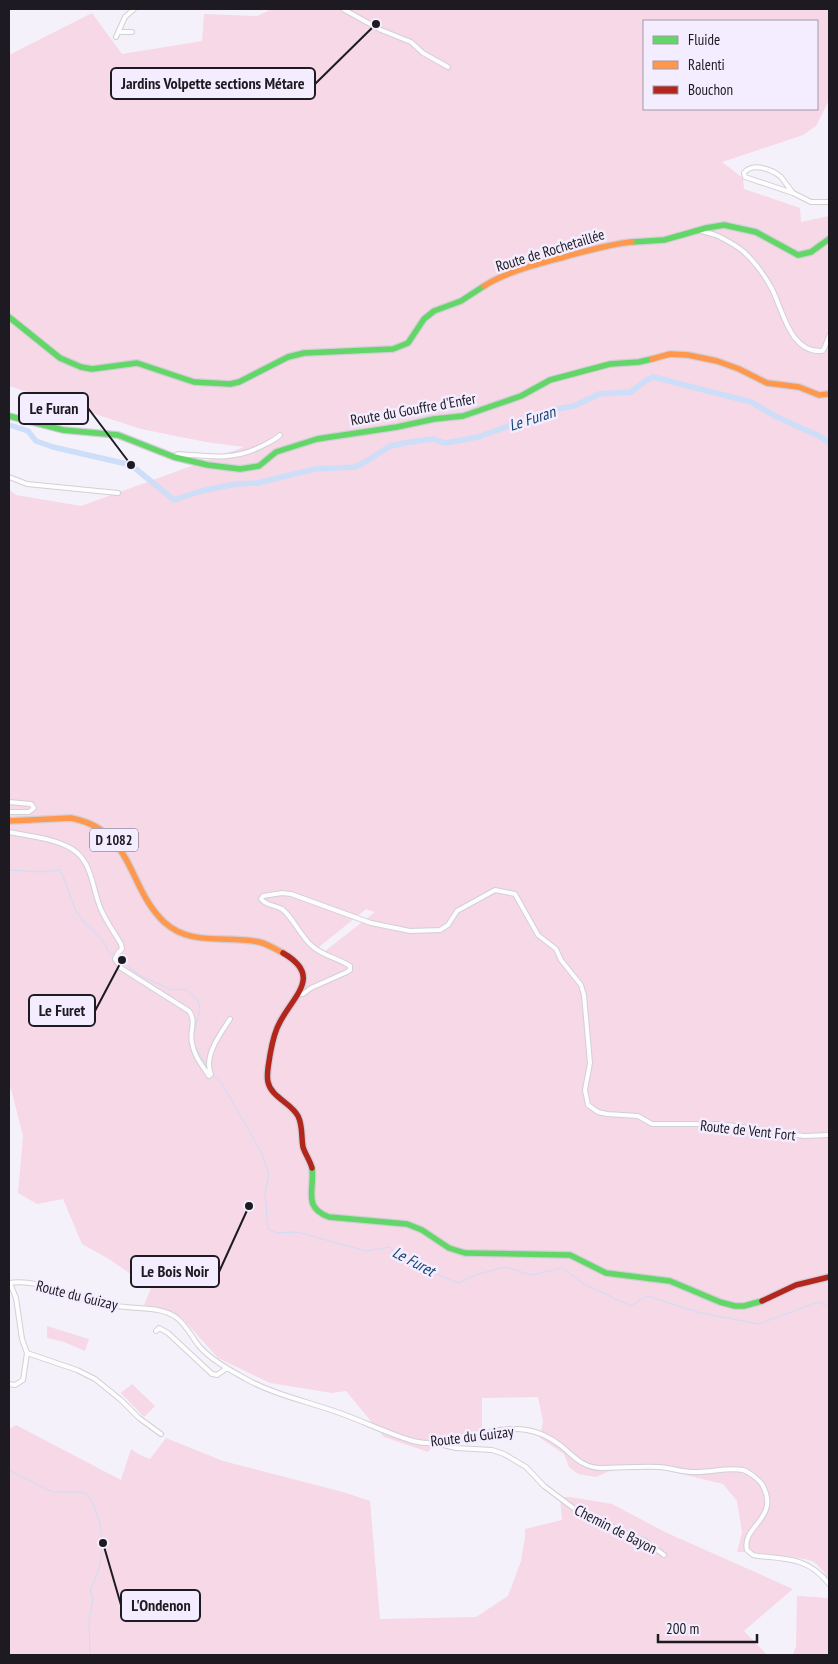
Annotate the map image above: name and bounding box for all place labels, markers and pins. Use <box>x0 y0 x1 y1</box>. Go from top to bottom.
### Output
callout: Jardins Volpette sections Métare <box>111 68 315 99</box>
callout: Le Furan <box>19 393 88 424</box>
callout: Le Furet <box>29 995 95 1026</box>
callout: Le Bois Noir <box>131 1256 219 1287</box>
callout: L'Ondenon <box>121 1590 200 1621</box>

